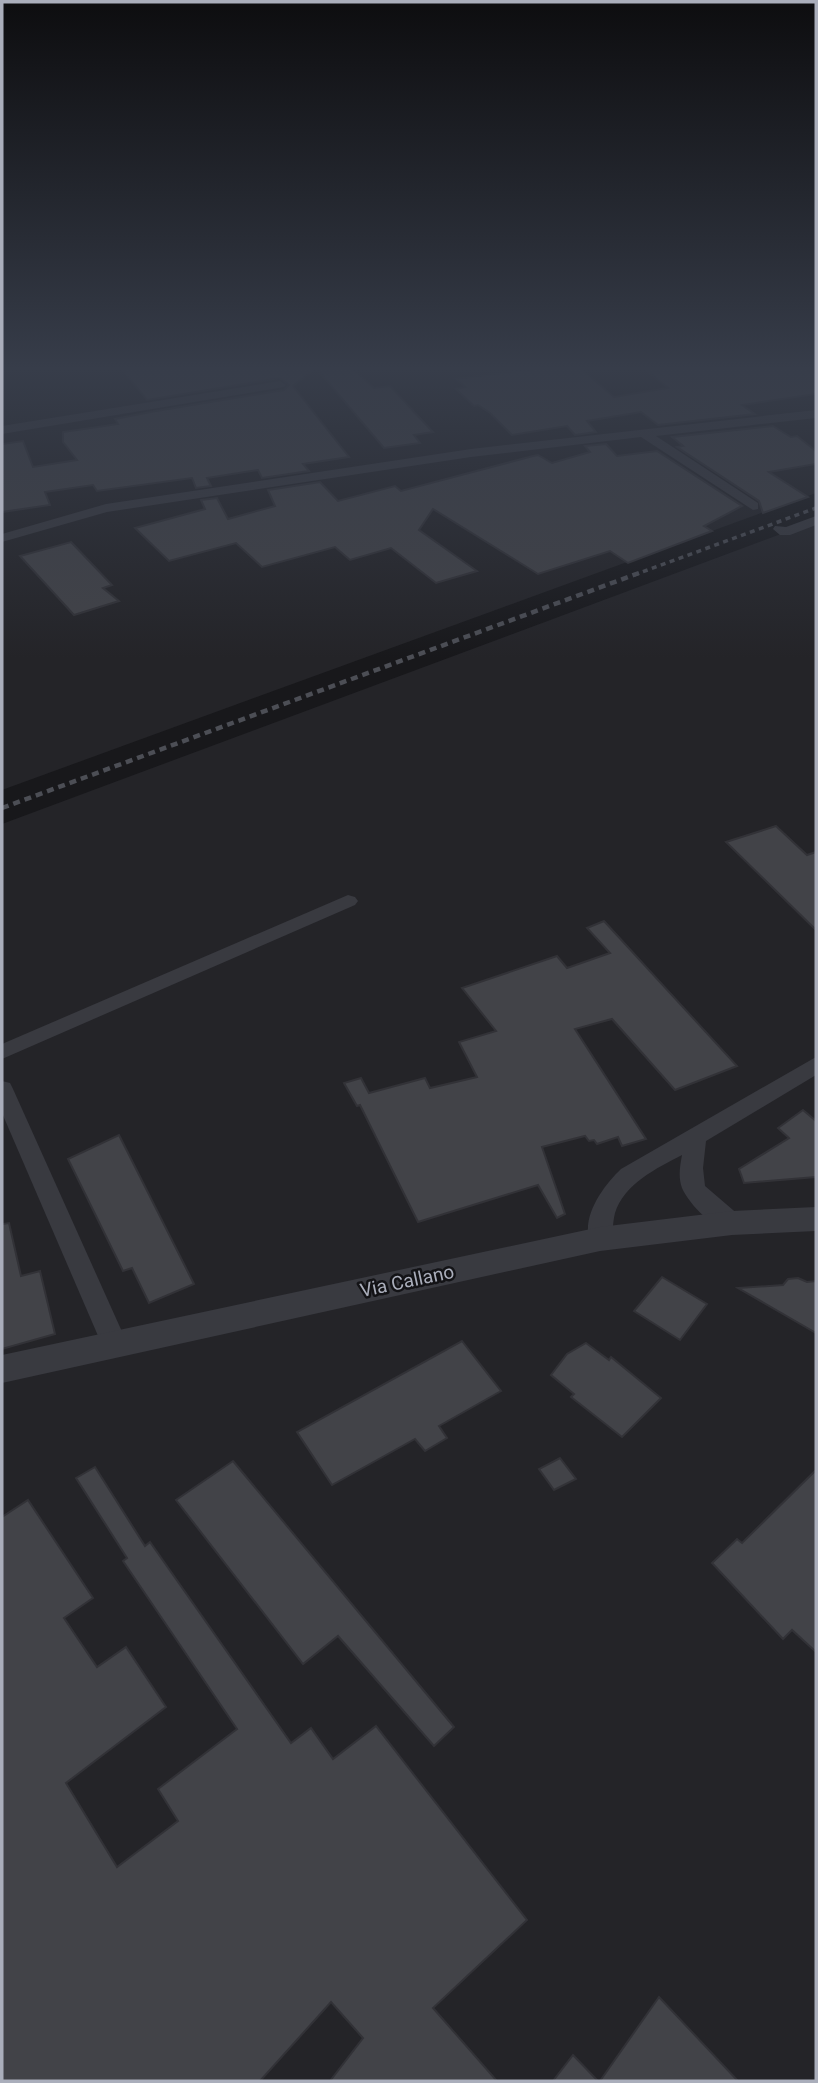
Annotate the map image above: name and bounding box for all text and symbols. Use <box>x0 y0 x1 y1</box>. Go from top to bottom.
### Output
street label: Via Callano <box>358 1260 456 1302</box>

